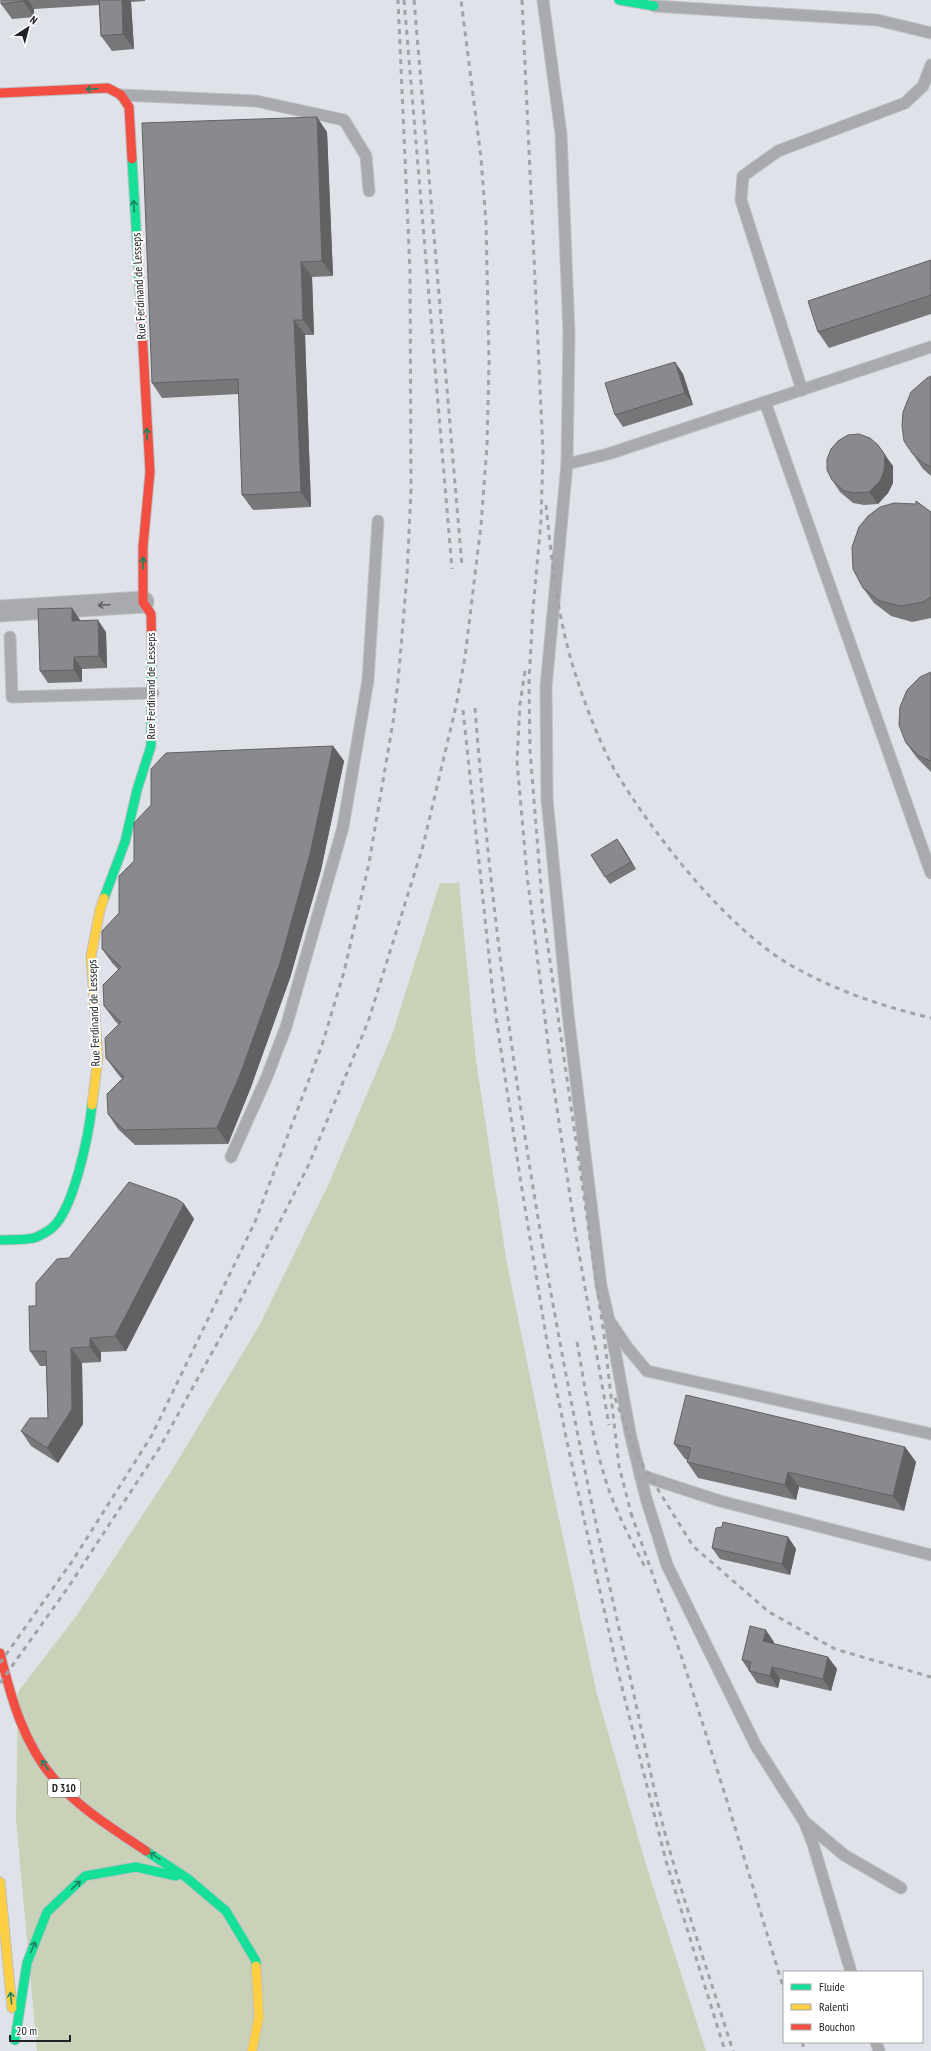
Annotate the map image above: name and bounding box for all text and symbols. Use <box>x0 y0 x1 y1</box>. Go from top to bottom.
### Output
north arrow <box>8 8 48 48</box>
text: N <box>27 12 40 27</box>
one-way arrow <box>86 85 99 92</box>
one-way arrow <box>131 200 138 213</box>
street label: Rue Ferdinand de Lesseps <box>128 232 149 340</box>
one-way arrow <box>144 428 151 441</box>
one-way arrow <box>139 557 147 570</box>
one-way arrow <box>98 601 111 608</box>
street label: Rue Ferdinand de Lesseps <box>143 633 158 740</box>
street label: Rue Ferdinand de Lesseps <box>84 959 103 1067</box>
one-way arrow <box>41 1760 49 1771</box>
road number: D 310 <box>48 1779 80 1797</box>
one-way arrow <box>150 1852 161 1860</box>
one-way arrow <box>71 1880 81 1890</box>
one-way arrow <box>30 1942 38 1954</box>
legend <box>783 1971 923 2043</box>
text: Fluide <box>819 1979 845 1994</box>
one-way arrow <box>8 1992 15 2005</box>
text: Ralenti <box>819 1999 848 2014</box>
scale bar <box>10 2017 70 2043</box>
text: Bouchon <box>819 2019 855 2034</box>
text: 20 m <box>16 2023 37 2038</box>

